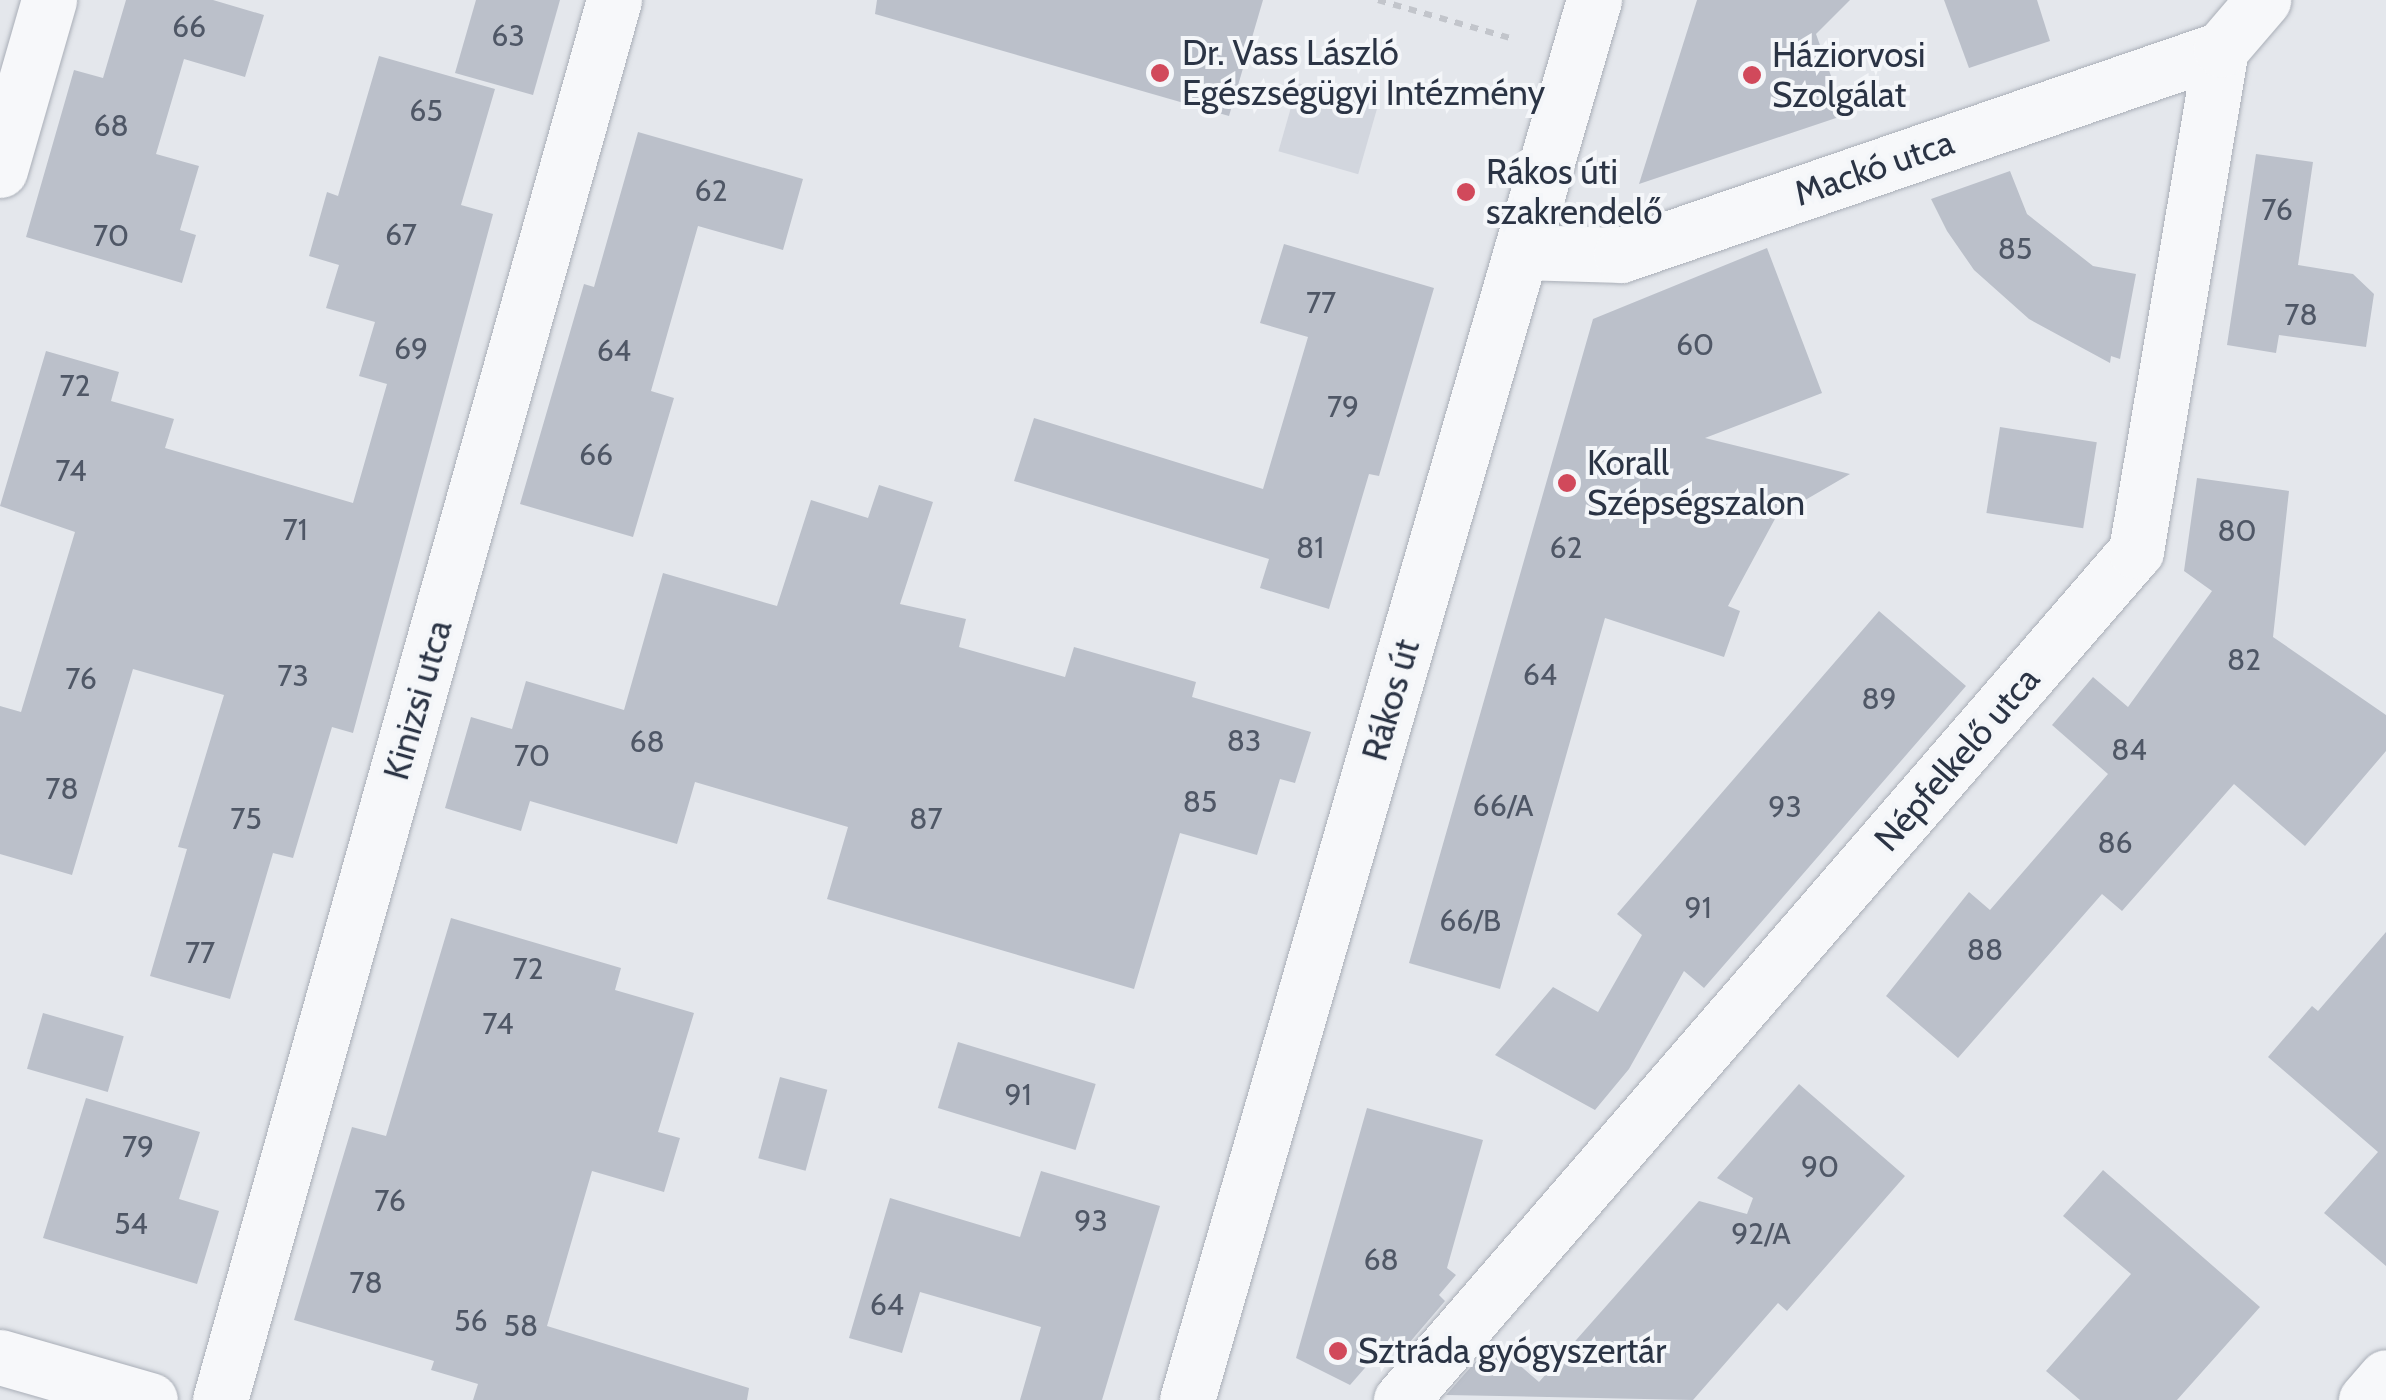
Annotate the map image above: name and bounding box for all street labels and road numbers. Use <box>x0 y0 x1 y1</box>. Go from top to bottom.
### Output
street label: Mackó utca <box>1789 121 1959 215</box>
street label: Kinizsi utca <box>375 615 461 785</box>
street label: Rákos út <box>1354 634 1428 766</box>
street label: Népfelkelő utca <box>1866 659 2048 859</box>

